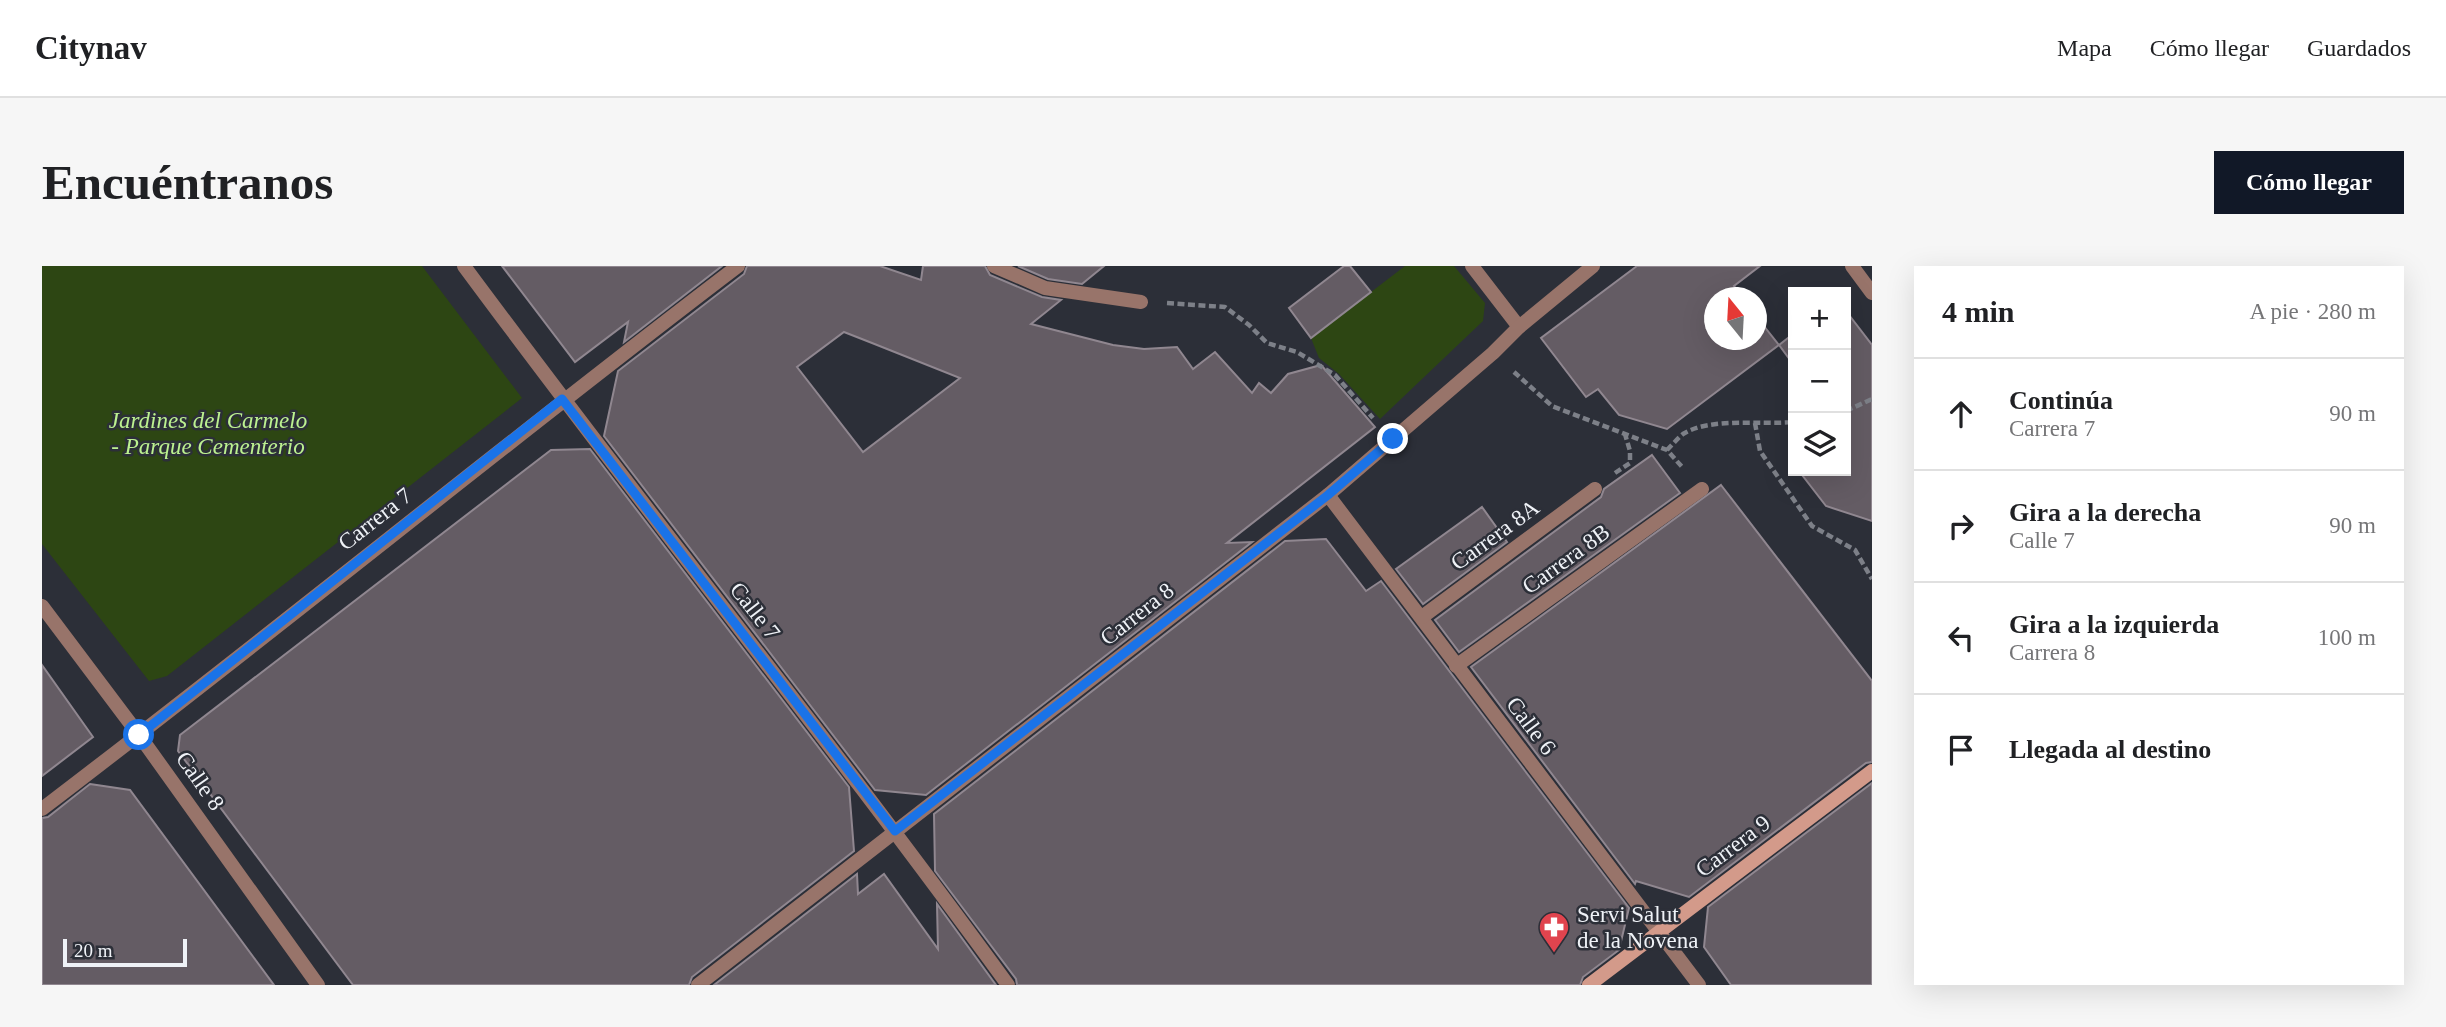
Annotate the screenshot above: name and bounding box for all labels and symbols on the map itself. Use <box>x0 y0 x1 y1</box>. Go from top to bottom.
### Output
north arrow <box>1704 287 1767 350</box>
park label: Jardines del Carmelo - Parque Cementerio <box>109 408 307 459</box>
route end <box>1377 423 1408 454</box>
street label: Carrera 7 <box>333 483 417 555</box>
street label: Carrera 8A <box>1446 494 1544 575</box>
street label: Carrera 8B <box>1518 519 1614 599</box>
street label: Calle 7 <box>725 577 785 645</box>
street label: Carrera 8 <box>1095 578 1179 650</box>
street label: Calle 6 <box>1501 692 1561 760</box>
route start <box>123 719 154 750</box>
street label: Calle 8 <box>171 747 229 815</box>
street label: Carrera 9 <box>1691 810 1775 882</box>
place label: Servi Salut de la Novena <box>1577 902 1698 953</box>
pharmacy icon: Servi Salut de la Novena <box>1537 910 1571 954</box>
scale bar <box>63 936 187 968</box>

